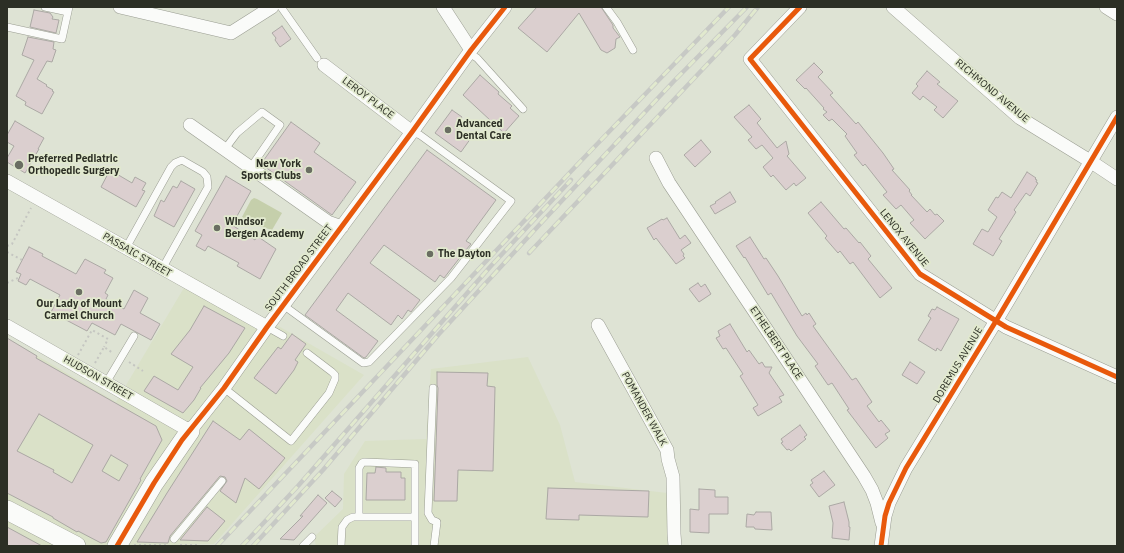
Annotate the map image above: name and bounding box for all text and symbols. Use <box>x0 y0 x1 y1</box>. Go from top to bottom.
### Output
street label: RICHMOND AVENUE <box>953 57 1031 125</box>
street label: LEROY PLACE <box>340 75 396 121</box>
place label: Advanced Dental Care <box>456 118 511 142</box>
marker: Advanced Dental Care <box>443 125 453 135</box>
place label: Preferred Pediatric Orthopedic Surgery <box>28 153 119 176</box>
place label: New York Sports Clubs <box>241 158 301 182</box>
marker: Preferred Pediatric Orthopedic Surgery <box>13 159 25 171</box>
marker: New York Sports Clubs <box>304 165 314 175</box>
street label: LENOX AVENUE <box>877 207 931 269</box>
place label: Windsor Bergen Academy <box>225 216 304 240</box>
street label: SOUTH BROAD STREET <box>263 222 335 314</box>
marker: Windsor Bergen Academy <box>212 223 222 233</box>
street label: PASSAIC STREET <box>100 230 174 280</box>
place label: The Dayton <box>438 248 491 260</box>
marker: The Dayton <box>425 249 435 259</box>
marker: Our Lady of Mount Carmel Church <box>74 287 84 297</box>
place label: Our Lady of Mount Carmel Church <box>36 298 122 322</box>
street label: ETHELBERT PLACE <box>747 304 805 382</box>
street label: DOREMUS AVENUE <box>931 325 985 405</box>
street label: HUDSON STREET <box>61 353 135 403</box>
street label: POMANDER WALK <box>619 370 669 448</box>

